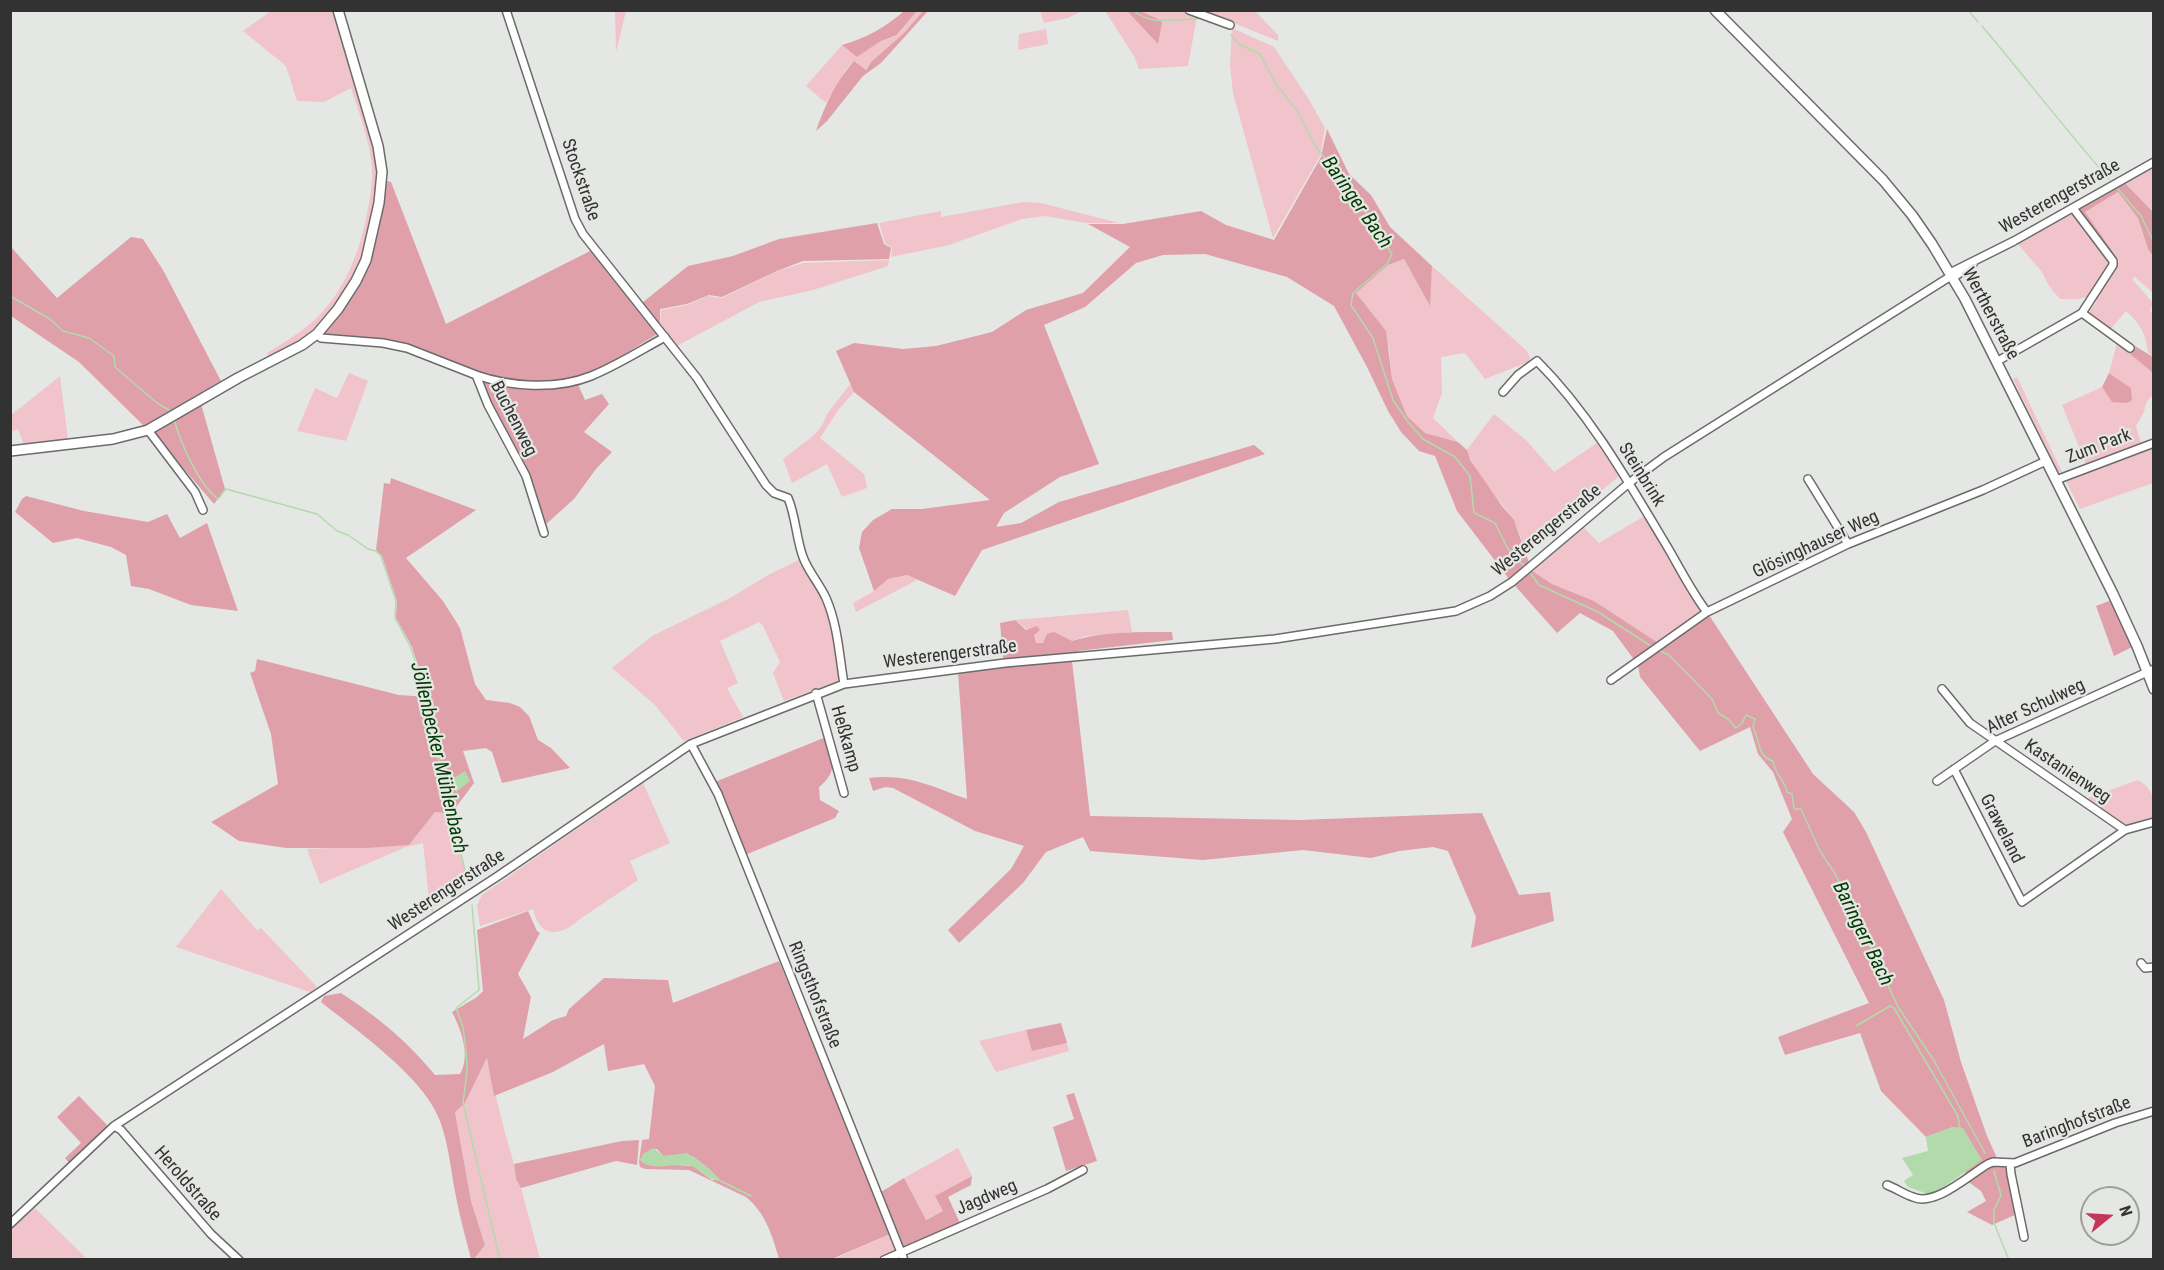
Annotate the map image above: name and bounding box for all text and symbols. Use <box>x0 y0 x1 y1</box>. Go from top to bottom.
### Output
street label: Stockstraße <box>556 136 604 224</box>
water label: Baringer Bach <box>1315 152 1397 254</box>
street label: Westerengerstraße <box>1996 155 2124 239</box>
street label: Wertherstraße <box>1957 264 2023 364</box>
street label: Buchenweg <box>485 378 541 460</box>
street label: Zum Park <box>2064 425 2134 469</box>
street label: Steinbrink <box>1613 439 1669 511</box>
street label: Westerengerstraße <box>1488 480 1606 582</box>
street label: Glösinghauser Weg <box>1749 506 1883 584</box>
street label: Westerengerstraße <box>882 636 1018 674</box>
water label: Jöllenbecker Mühlenbach <box>404 660 472 856</box>
street label: Alter Schulweg <box>1983 675 2089 739</box>
street label: Heßkamp <box>825 703 865 775</box>
street label: Kastanienweg <box>2020 735 2114 809</box>
street label: Graweland <box>1974 791 2028 867</box>
street label: Westerengerstraße <box>385 845 509 937</box>
water label: Baringerr Bach <box>1826 878 1898 990</box>
street label: Ringsthofstraße <box>783 938 845 1052</box>
street label: Baringhofstraße <box>2020 1092 2134 1154</box>
street label: Heroldstraße <box>149 1142 225 1226</box>
street label: Jagdweg <box>953 1176 1021 1220</box>
north arrow <box>2080 1186 2140 1246</box>
text: N <box>2115 1203 2136 1218</box>

